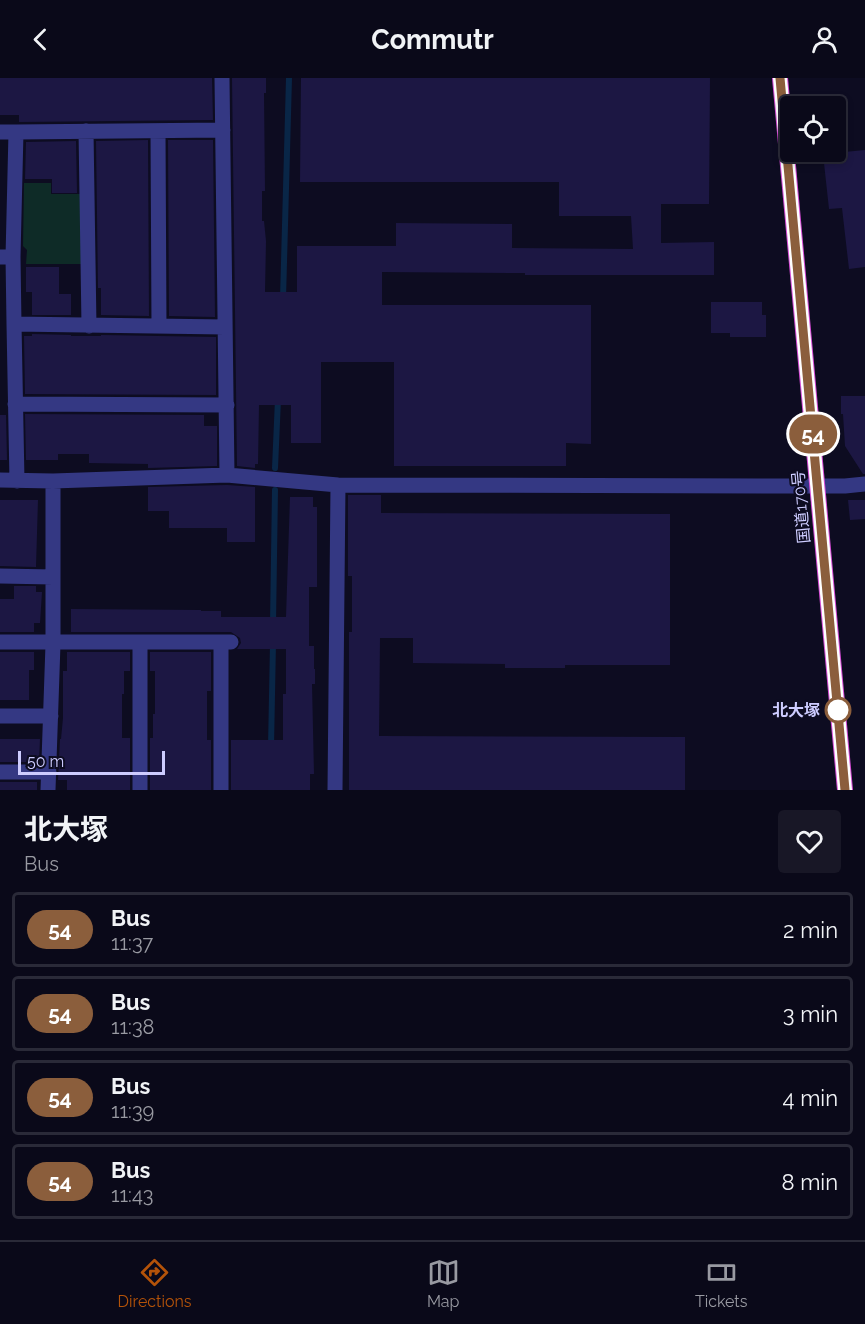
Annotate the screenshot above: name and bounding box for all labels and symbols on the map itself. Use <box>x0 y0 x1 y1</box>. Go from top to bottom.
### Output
line badge: 54 <box>786 414 840 454</box>
street label: 国道170号 <box>788 470 814 544</box>
marker: 北大塚 <box>825 697 851 723</box>
place label: 北大塚 <box>772 701 820 720</box>
scale bar <box>18 748 165 776</box>

